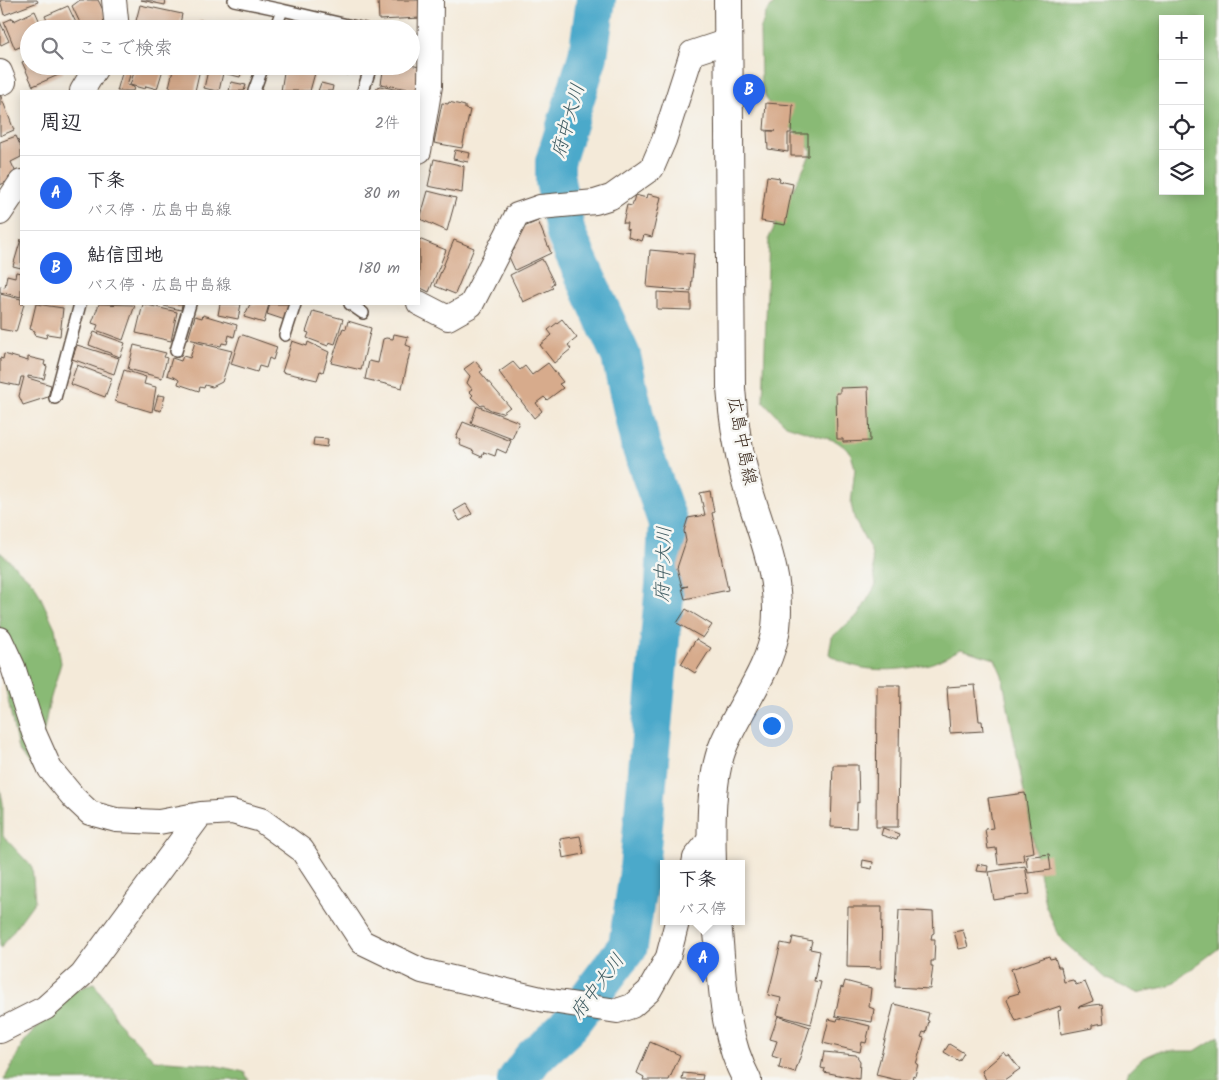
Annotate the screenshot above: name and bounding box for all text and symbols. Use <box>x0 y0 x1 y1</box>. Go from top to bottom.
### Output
map controls <box>1159 15 1204 195</box>
button: + <box>1159 15 1204 60</box>
search box <box>20 20 420 75</box>
icon: search <box>38 34 66 62</box>
text: ここで検索 <box>78 34 173 64</box>
button: − <box>1159 60 1204 105</box>
pin: B <box>733 74 765 115</box>
water label: 府中大川 <box>544 80 594 162</box>
button: locate <box>1159 105 1204 150</box>
text: 周辺 <box>40 107 82 140</box>
text: 2件 <box>375 111 400 136</box>
button: layers <box>1159 150 1204 195</box>
text: 下条 <box>87 166 125 196</box>
text: A <box>51 181 61 206</box>
text: 80 m <box>363 181 400 206</box>
text: バス停 · 広島中島線 <box>87 198 232 223</box>
text: 鮎信団地 <box>87 241 163 271</box>
text: B <box>51 256 61 281</box>
text: 180 m <box>358 256 400 281</box>
text: バス停 · 広島中島線 <box>87 273 232 298</box>
street label: 広島中島線 <box>718 394 764 488</box>
water label: 府中大川 <box>648 525 680 603</box>
your location <box>759 713 785 739</box>
popup <box>660 860 745 925</box>
text: 下条 <box>678 865 717 895</box>
text: バス停 <box>678 897 727 922</box>
pin: A <box>687 942 719 983</box>
water label: 府中大川 <box>563 948 633 1026</box>

